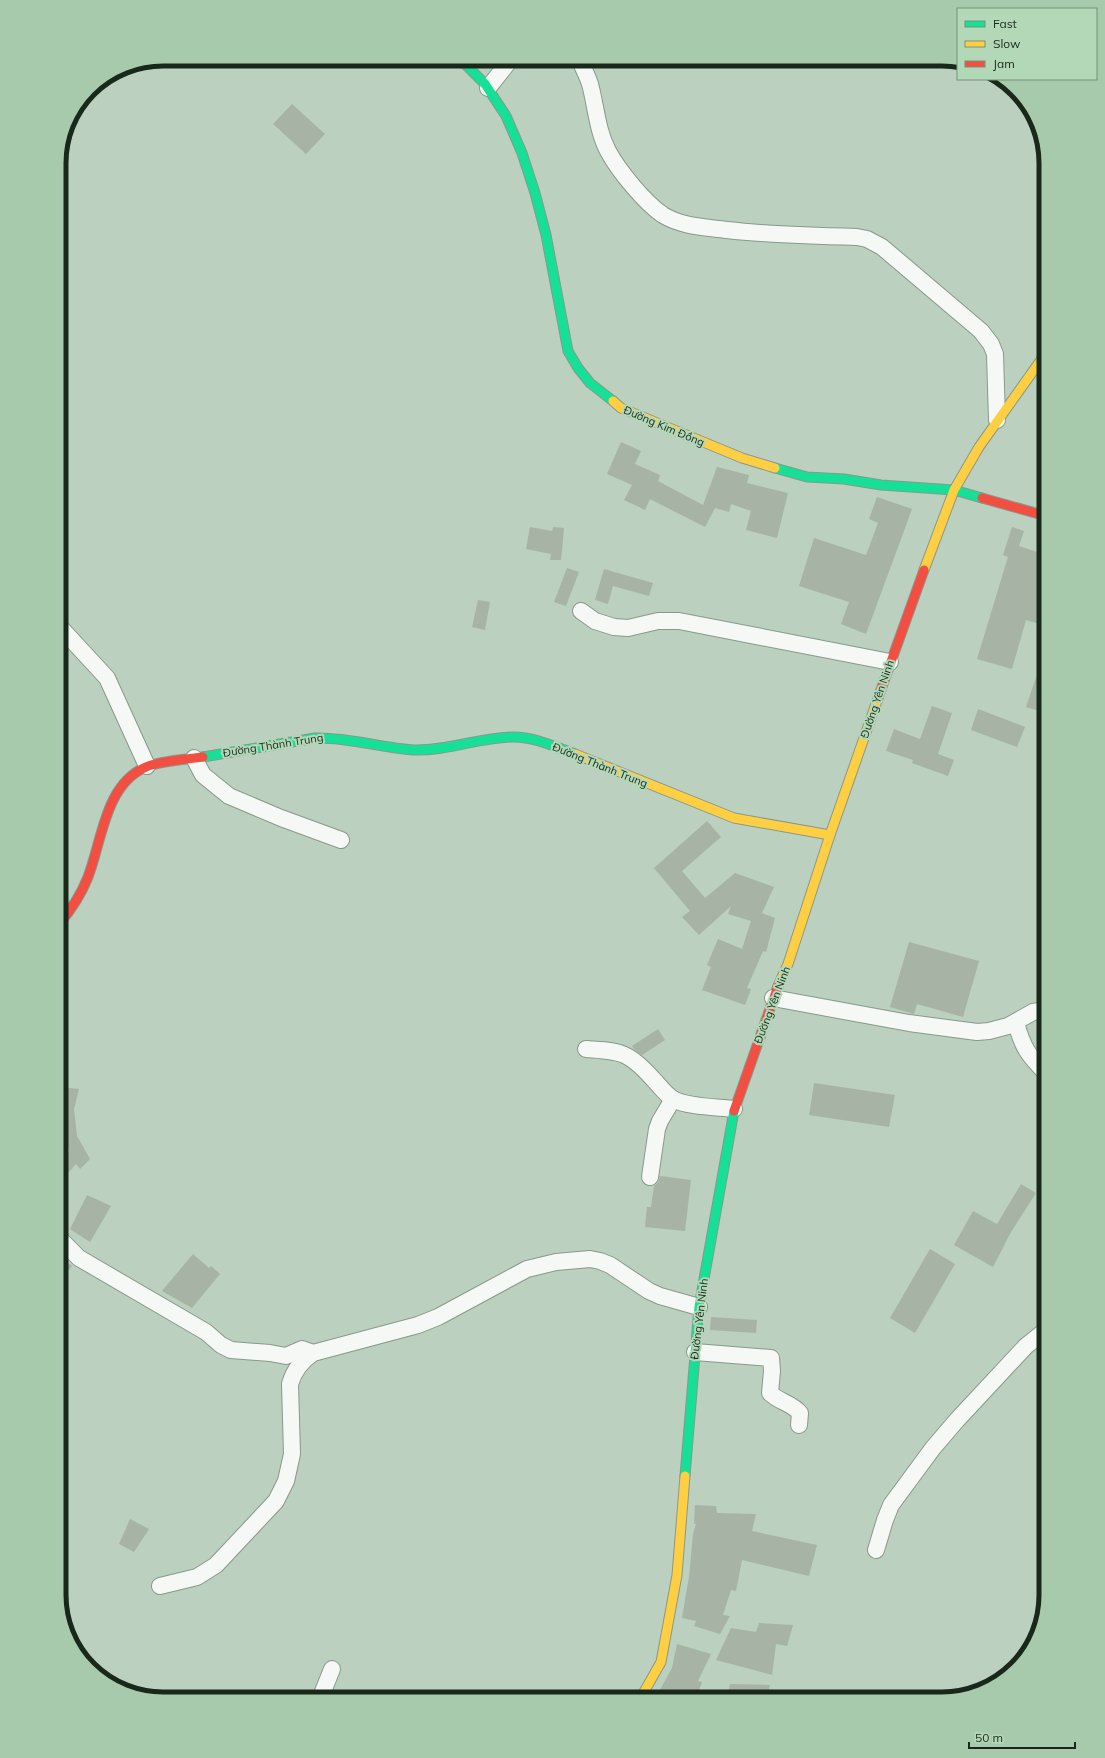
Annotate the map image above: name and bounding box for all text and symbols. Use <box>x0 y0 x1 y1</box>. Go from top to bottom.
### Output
legend <box>957 8 1097 80</box>
text: Fast <box>993 16 1017 31</box>
text: Slow <box>993 36 1021 51</box>
text: Jam <box>993 56 1015 71</box>
street label: Đường Kim Đồng <box>621 403 707 449</box>
street label: Đường Yên Ninh <box>857 658 897 740</box>
street label: Đường Thành Trung <box>222 730 324 760</box>
street label: Đường Thành Trung <box>550 740 650 790</box>
street label: Đường Yên Ninh <box>751 964 793 1046</box>
street label: Đường Yên Ninh <box>687 1278 711 1360</box>
scale bar <box>969 1724 1075 1750</box>
text: 50 m <box>975 1730 1003 1745</box>

